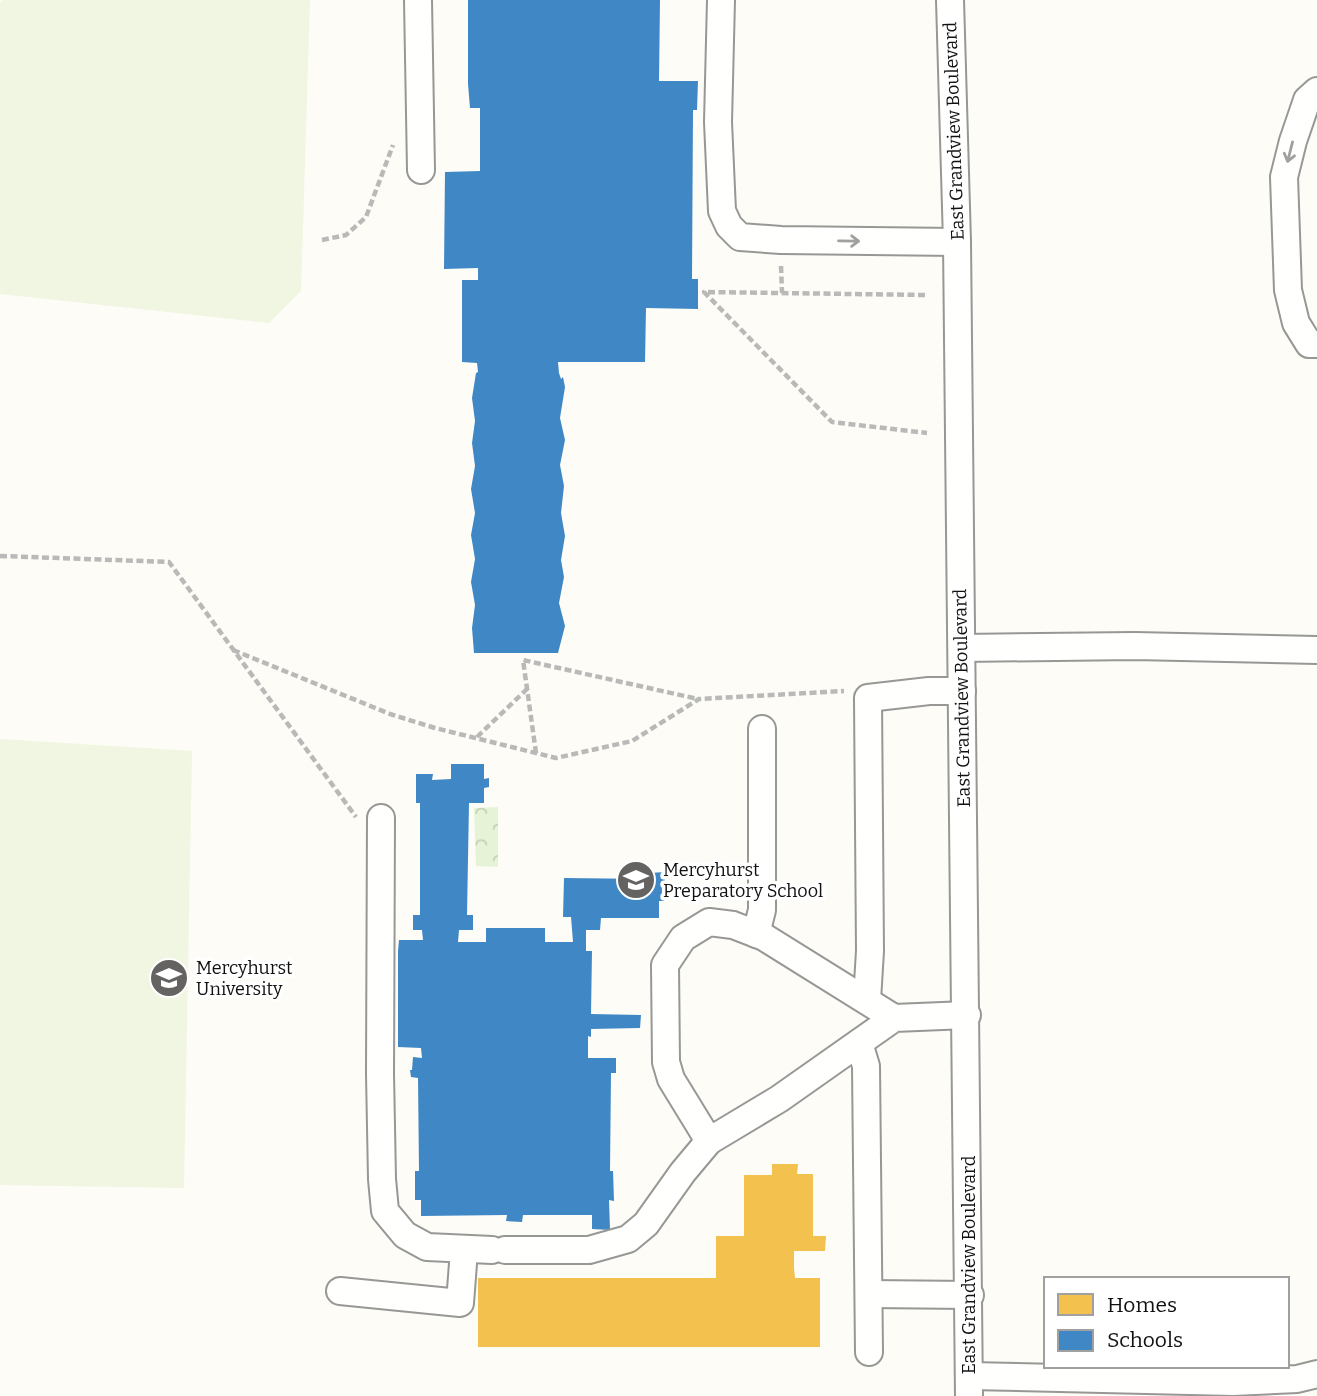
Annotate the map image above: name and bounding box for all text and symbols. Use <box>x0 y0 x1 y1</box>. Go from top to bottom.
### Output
street label: East Grandview Boulevard <box>939 21 969 241</box>
one-way arrow <box>1283 140 1296 163</box>
one-way arrow <box>837 234 860 248</box>
street label: East Grandview Boulevard <box>949 588 975 808</box>
school or university icon: Mercyhurst Preparatory School <box>615 859 657 901</box>
place label: Mercyhurst Preparatory School <box>663 859 823 902</box>
school or university icon: Mercyhurst University <box>148 957 190 999</box>
place label: Mercyhurst University <box>196 957 293 1000</box>
street label: East Grandview Boulevard <box>958 1155 980 1374</box>
legend <box>1044 1277 1289 1368</box>
text: Homes <box>1107 1292 1177 1318</box>
text: Schools <box>1107 1327 1183 1353</box>

